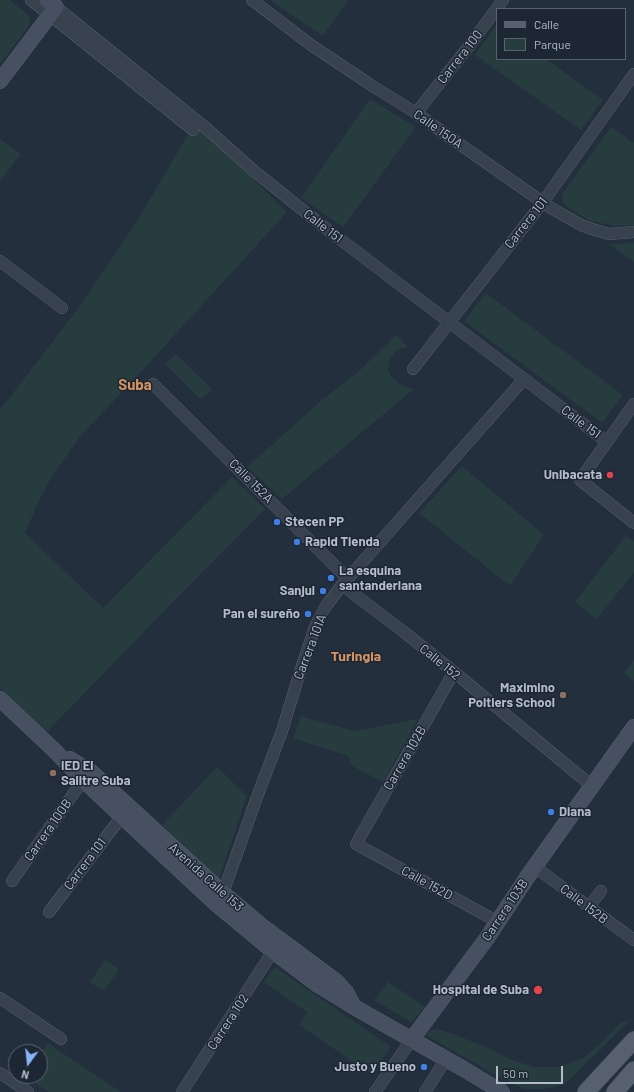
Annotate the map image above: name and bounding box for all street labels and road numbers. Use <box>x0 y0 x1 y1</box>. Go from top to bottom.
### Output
street label: Carrera 100 <box>434 27 486 87</box>
street label: Calle 150A <box>410 106 466 152</box>
street label: Carrera 101 <box>501 194 551 252</box>
street label: Calle 151 <box>300 206 346 246</box>
street label: Calle 151 <box>558 402 604 442</box>
street label: Calle 152A <box>226 456 276 506</box>
street label: Carrera 101A <box>290 612 330 682</box>
street label: Calle 152 <box>416 641 464 683</box>
street label: Carrera 102B <box>380 723 430 793</box>
street label: Carrera 100B <box>21 796 75 864</box>
street label: Carrera 101 <box>60 835 110 893</box>
street label: Avenida Calle 153 <box>165 839 247 915</box>
street label: Calle 152D <box>399 863 455 903</box>
street label: Carrera 103B <box>479 876 531 944</box>
street label: Calle 152B <box>557 881 611 927</box>
street label: Carrera 102 <box>204 991 252 1053</box>

